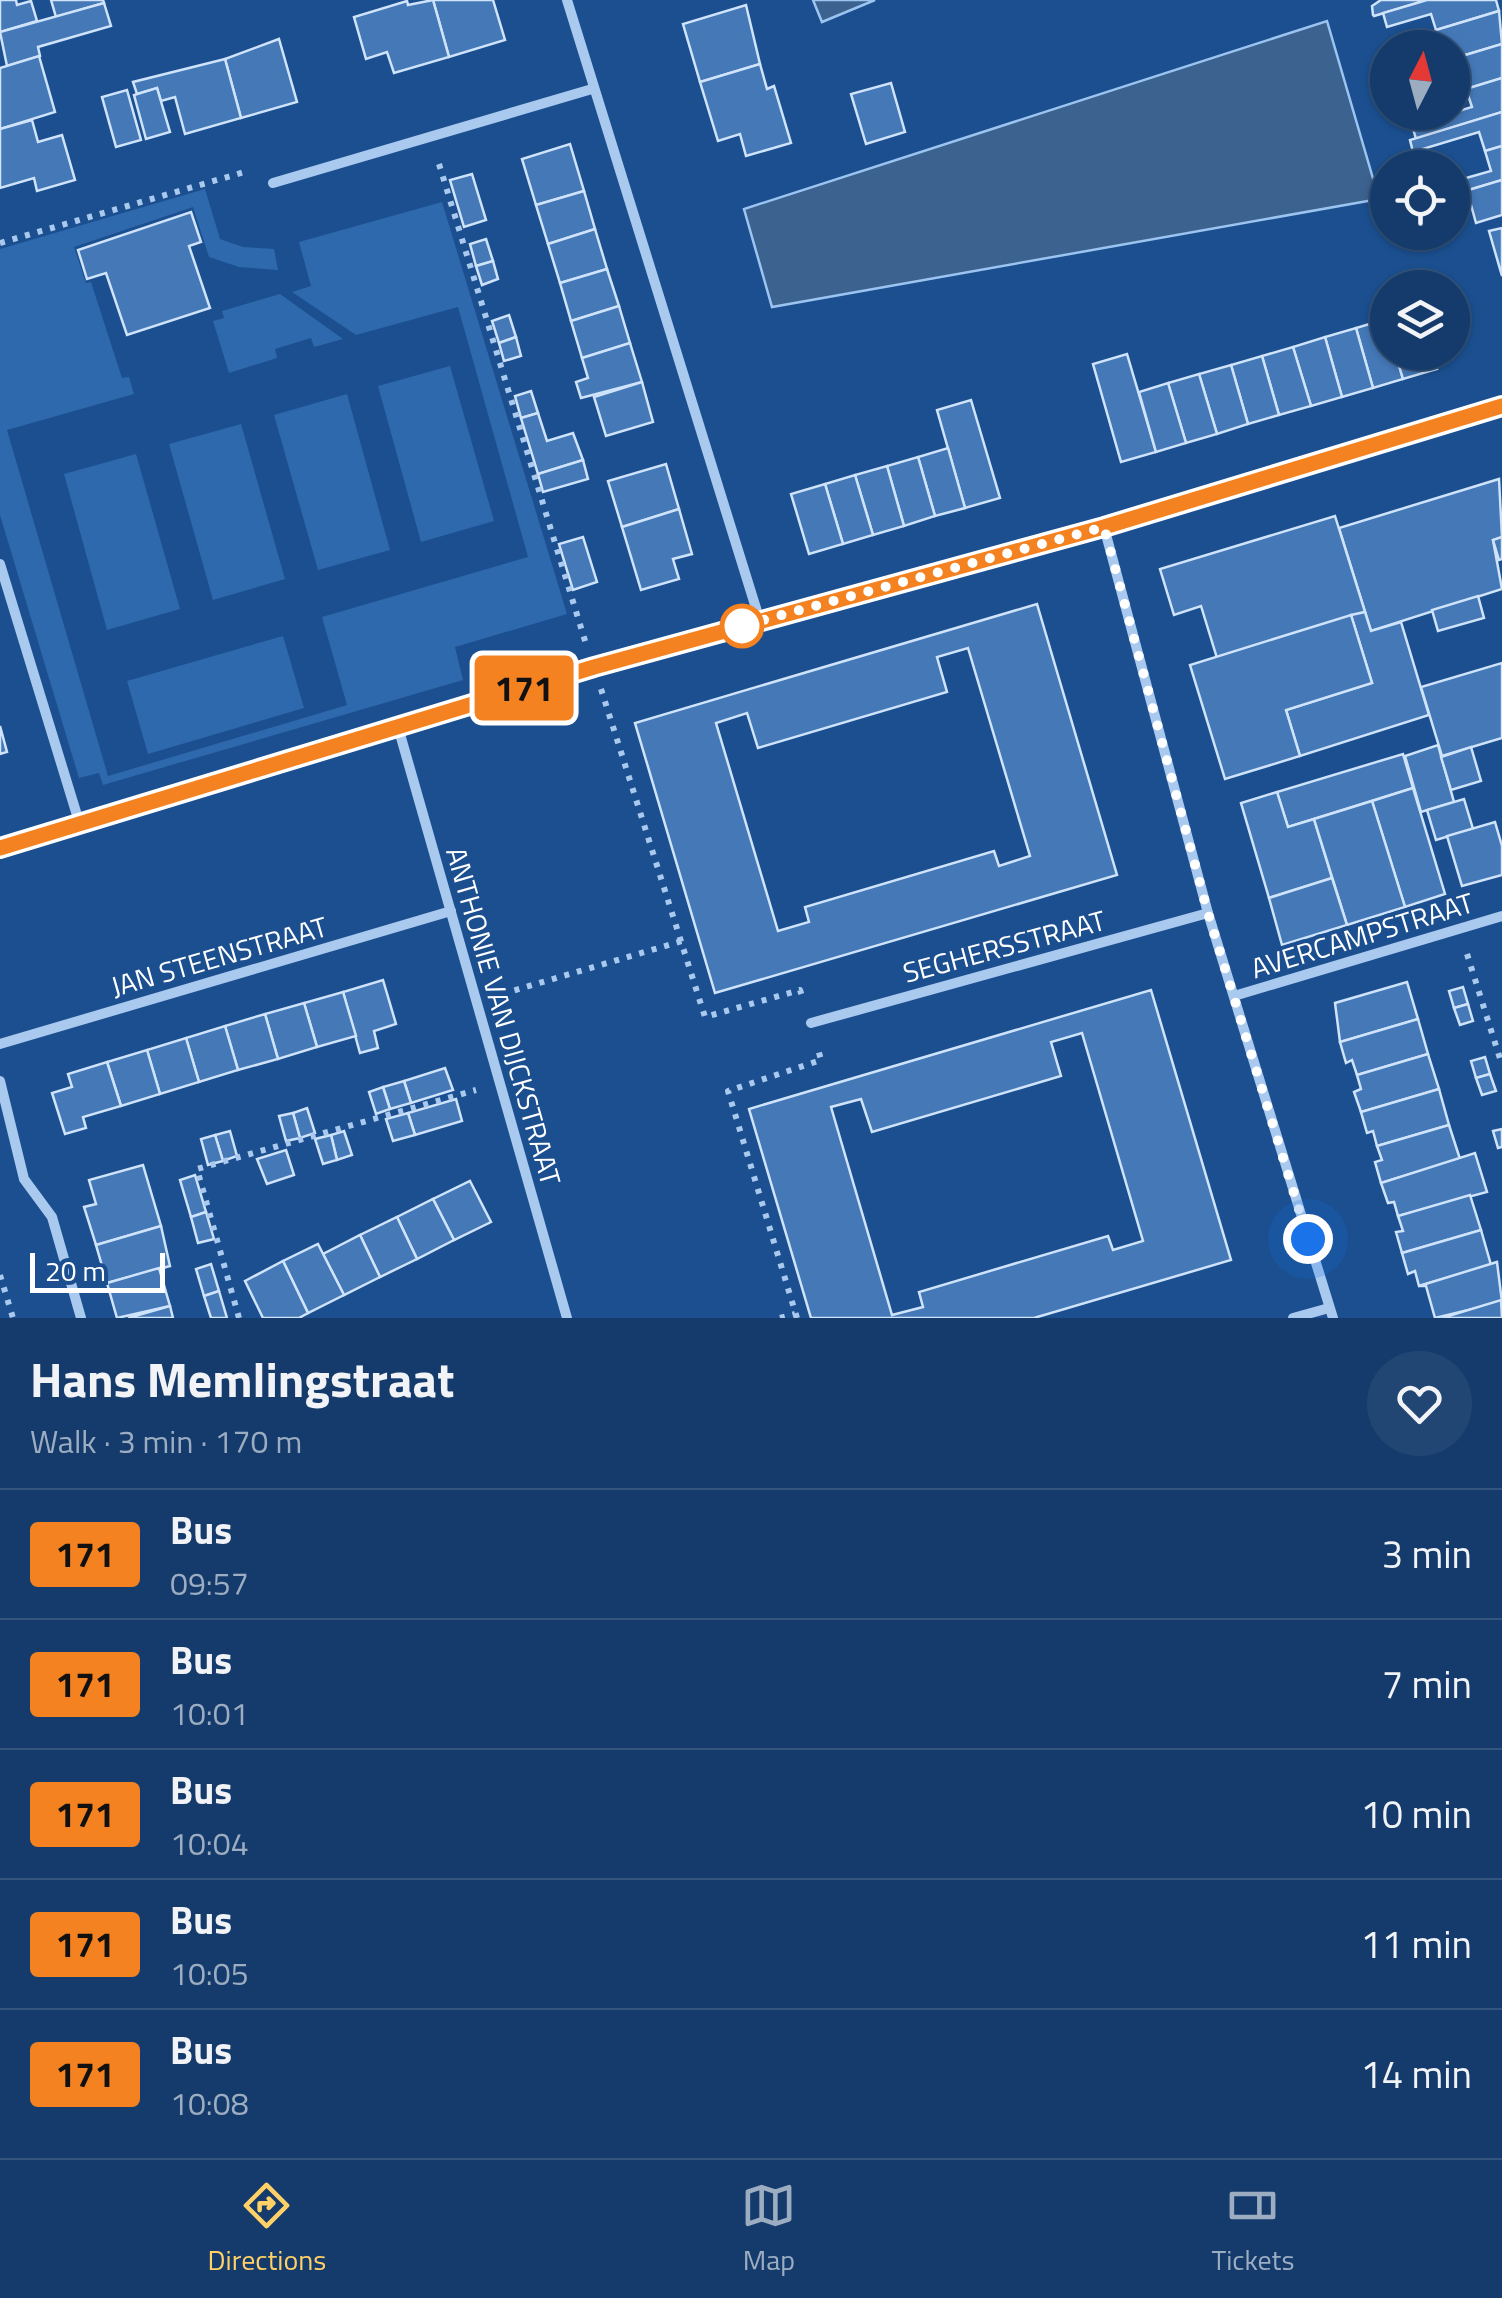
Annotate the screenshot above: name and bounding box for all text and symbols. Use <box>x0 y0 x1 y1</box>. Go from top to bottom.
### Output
north arrow <box>1370 30 1470 130</box>
map controls <box>1370 30 1470 370</box>
button: locate <box>1370 150 1470 250</box>
button: layers <box>1370 270 1470 370</box>
unlabelled marker <box>721 605 763 647</box>
line badge: 171 <box>466 656 582 720</box>
text: 171 <box>495 661 553 715</box>
street label: ANTHONIE VAN DIJCKSTRAAT <box>435 842 573 1191</box>
street label: AVERCAMPSTRAAT <box>1245 881 1479 989</box>
street label: SEGHERSSTRAAT <box>898 898 1110 994</box>
street label: JAN STEENSTRAAT <box>106 904 333 1007</box>
your location <box>1283 1214 1333 1264</box>
scale bar <box>30 1248 165 1292</box>
text: 20 m <box>45 1249 106 1292</box>
text: Hans Memlingstraat <box>30 1343 454 1416</box>
button: heart <box>1367 1351 1472 1456</box>
text: Walk · 3 min · 170 m <box>30 1417 302 1465</box>
text: Bus <box>170 1501 232 1559</box>
text: 3 min <box>1382 1525 1472 1583</box>
text: 171 <box>56 1527 114 1581</box>
text: 09:57 <box>170 1559 249 1607</box>
text: Bus <box>170 1631 232 1689</box>
text: 7 min <box>1382 1655 1472 1713</box>
text: 171 <box>56 1657 114 1711</box>
text: 10:01 <box>170 1689 249 1737</box>
text: Bus <box>170 1761 232 1819</box>
text: 10 min <box>1361 1785 1472 1843</box>
text: 171 <box>56 1787 114 1841</box>
text: 10:04 <box>170 1819 249 1867</box>
text: Bus <box>170 1891 232 1949</box>
text: 11 min <box>1361 1915 1472 1973</box>
text: 171 <box>56 1917 114 1971</box>
text: 10:05 <box>170 1949 249 1997</box>
text: Bus <box>170 2021 232 2079</box>
text: 14 min <box>1361 2045 1472 2103</box>
text: 171 <box>56 2047 114 2101</box>
text: 10:08 <box>170 2079 249 2127</box>
tab: Directions <box>208 2178 326 2281</box>
tab: Map <box>741 2178 796 2281</box>
tab: Tickets <box>1211 2178 1294 2281</box>

